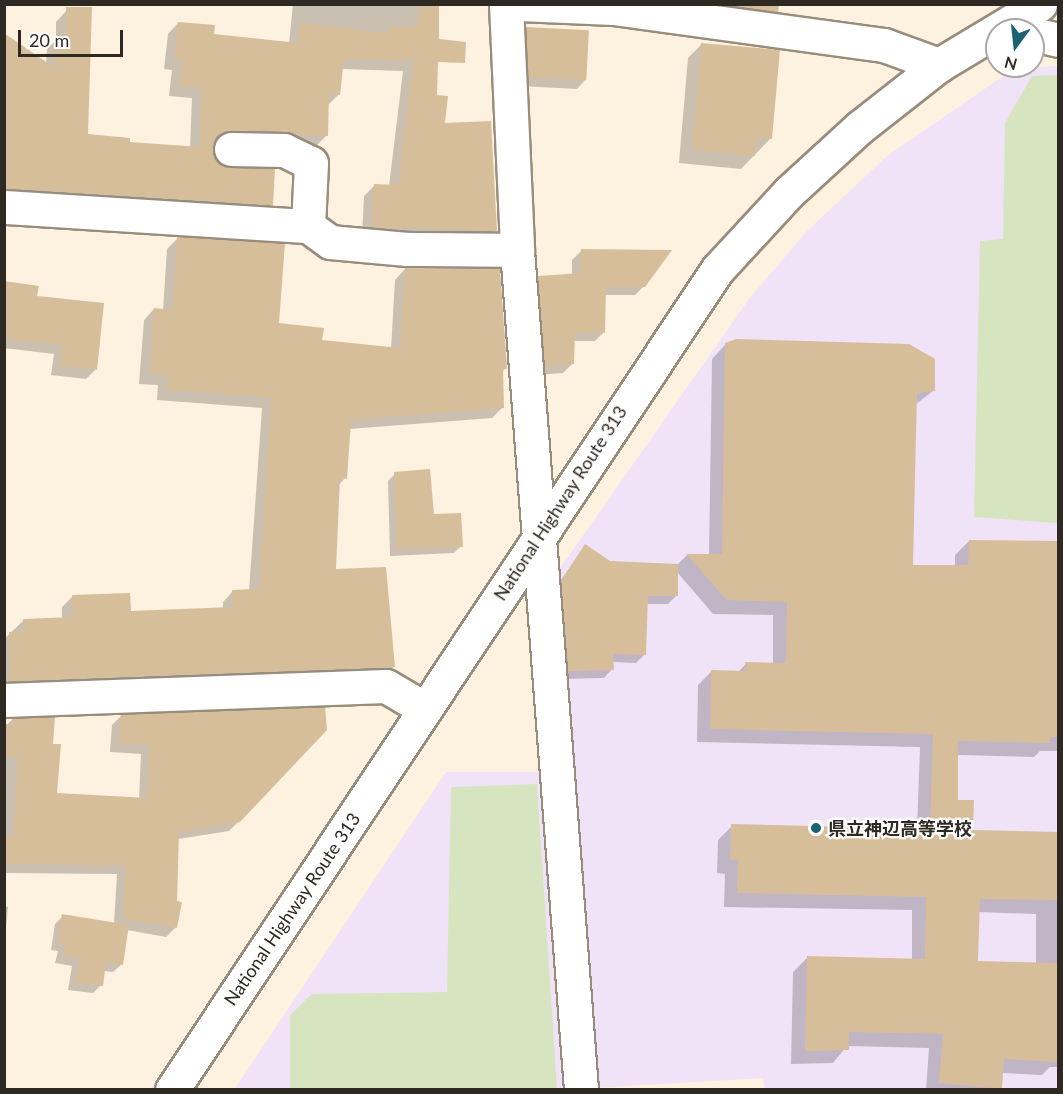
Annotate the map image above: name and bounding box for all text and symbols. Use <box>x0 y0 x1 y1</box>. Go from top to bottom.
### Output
scale bar <box>21 18 126 56</box>
north arrow <box>985 18 1045 78</box>
text: 20 m <box>29 29 69 51</box>
text: N <box>1002 53 1019 75</box>
street label: National Highway Route 313 <box>489 401 631 605</box>
street label: National Highway Route 313 <box>219 808 365 1010</box>
place label: 県立神辺高等学校 <box>828 817 972 839</box>
marker: 県立神辺高等学校 <box>809 821 823 835</box>

